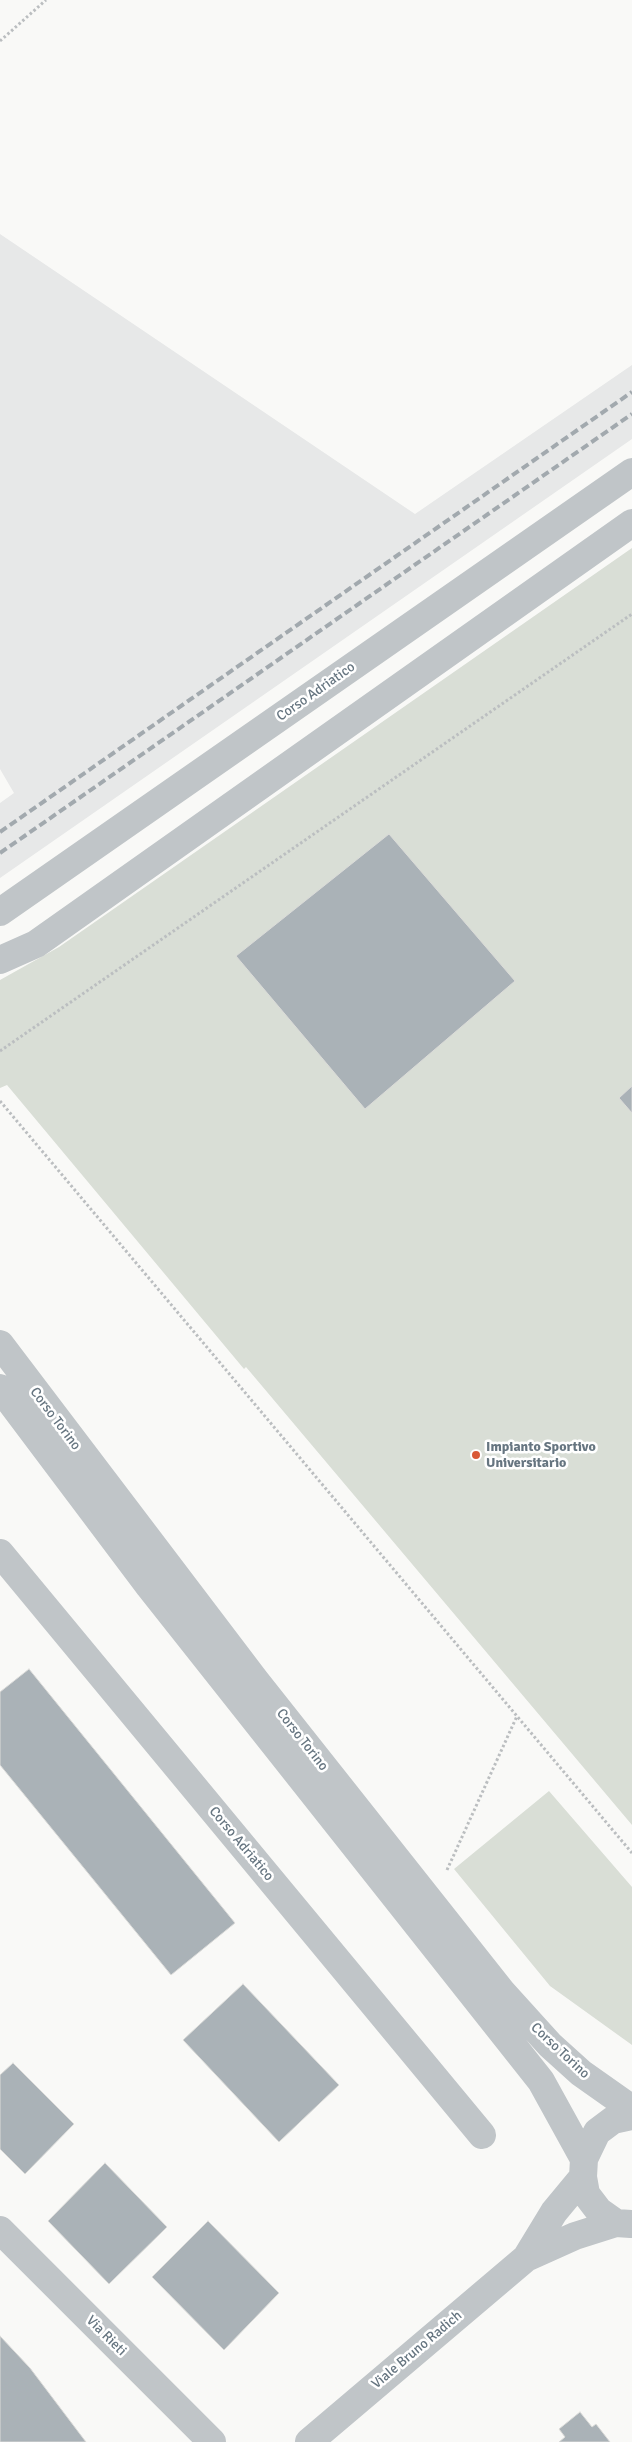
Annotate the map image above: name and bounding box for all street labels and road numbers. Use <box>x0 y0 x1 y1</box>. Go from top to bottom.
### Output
street label: Corso Adriatico <box>274 659 358 725</box>
street label: Corso Torino <box>26 1384 84 1454</box>
street label: Corso Torino <box>272 1706 332 1774</box>
street label: Corso Adriatico <box>205 1803 277 1885</box>
street label: Corso Torino <box>527 2019 593 2083</box>
street label: Viale Bruno Radich <box>368 2307 466 2393</box>
street label: Via Rieti <box>82 2312 130 2360</box>

